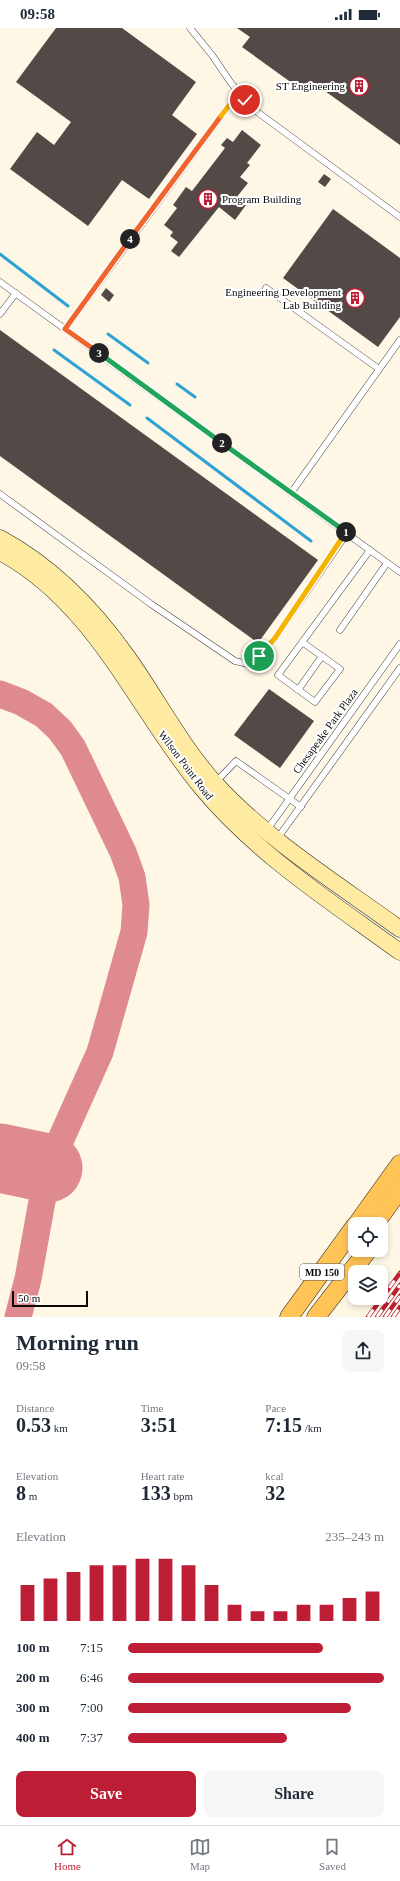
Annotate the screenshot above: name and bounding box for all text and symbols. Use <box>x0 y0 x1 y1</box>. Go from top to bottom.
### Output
text: 09:58 <box>20 6 55 22</box>
building icon: ST Engineering <box>348 75 370 97</box>
place label: ST Engineering <box>276 80 345 92</box>
pin <box>228 83 262 117</box>
icon: check <box>234 89 256 111</box>
building icon: Program Building <box>197 188 219 210</box>
place label: Program Building <box>222 193 302 205</box>
pin: 4 <box>120 229 140 249</box>
text: 4 <box>127 233 133 245</box>
place label: Engineering Development Lab Building <box>225 286 341 311</box>
building icon: Engineering Development Lab Building <box>344 287 366 309</box>
pin: 3 <box>89 343 109 363</box>
text: 3 <box>96 347 102 359</box>
pin: 2 <box>212 433 232 453</box>
text: 2 <box>219 437 225 449</box>
pin: 1 <box>336 522 356 542</box>
text: 1 <box>343 526 349 538</box>
pin <box>242 639 276 673</box>
icon: arrive <box>248 645 270 667</box>
street label: Chesapeake Park Plaza <box>290 686 360 776</box>
street label: Wilson Point Road <box>156 728 216 802</box>
map controls <box>348 1217 388 1305</box>
button: locate <box>348 1217 388 1257</box>
road number: MD 150 <box>300 1264 344 1280</box>
button: layers <box>348 1265 388 1305</box>
scale bar <box>12 1289 88 1308</box>
text: 50 m <box>18 1292 40 1304</box>
text: Morning run <box>16 1330 139 1355</box>
button: share <box>342 1330 384 1372</box>
text: 09:58 <box>16 1358 46 1373</box>
text: Distance <box>16 1402 54 1414</box>
text: Time <box>141 1402 163 1414</box>
text: Pace <box>265 1402 286 1414</box>
text: 0.53 <box>16 1414 51 1436</box>
text: 3:51 <box>141 1414 177 1436</box>
text: 7:15 <box>265 1414 302 1436</box>
text: km <box>51 1422 68 1434</box>
text: /km <box>302 1422 322 1434</box>
text: Elevation <box>16 1470 58 1482</box>
text: Heart rate <box>141 1470 184 1482</box>
text: kcal <box>265 1470 284 1482</box>
text: 8 <box>16 1482 26 1504</box>
text: 133 <box>141 1482 171 1504</box>
text: 32 <box>265 1482 285 1504</box>
text: m <box>26 1490 37 1502</box>
text: bpm <box>171 1490 193 1502</box>
text: Elevation <box>16 1529 66 1544</box>
text: 235–243 m <box>325 1529 384 1544</box>
text: 100 m <box>16 1640 50 1655</box>
text: 7:15 <box>80 1640 103 1655</box>
text: 200 m <box>16 1670 50 1685</box>
text: 6:46 <box>80 1670 103 1685</box>
text: 300 m <box>16 1700 50 1715</box>
text: 7:00 <box>80 1700 103 1715</box>
text: 400 m <box>16 1730 50 1745</box>
text: 7:37 <box>80 1730 103 1745</box>
button: Save <box>16 1771 196 1817</box>
button: Share <box>204 1771 384 1817</box>
tab: Home <box>54 1836 81 1872</box>
tab: Map <box>189 1836 211 1872</box>
tab: Saved <box>319 1836 346 1872</box>

